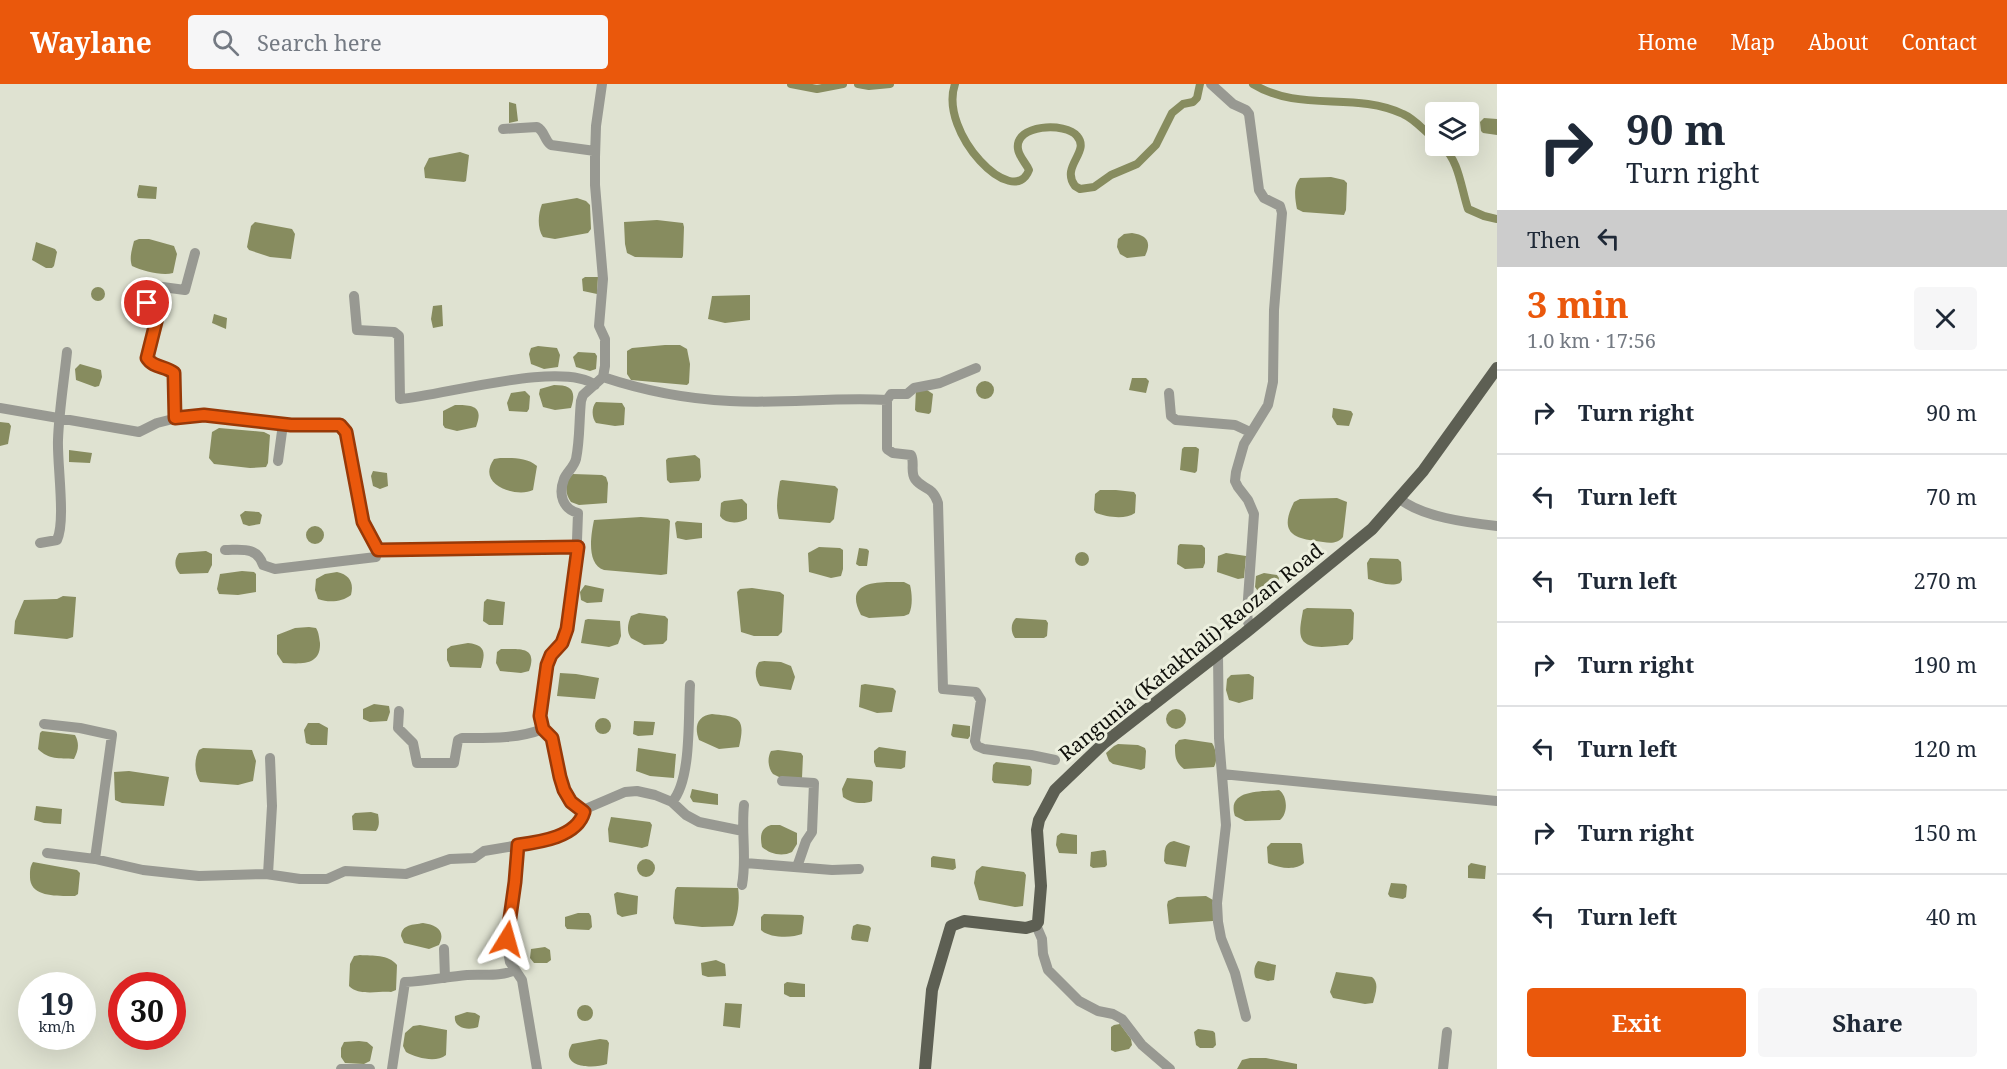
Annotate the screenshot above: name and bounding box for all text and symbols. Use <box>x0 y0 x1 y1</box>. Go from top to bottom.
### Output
search box <box>188 15 608 69</box>
text: Waylane <box>30 23 152 61</box>
icon: search <box>209 26 242 59</box>
text: Search here <box>257 27 382 57</box>
text: Home <box>1638 28 1698 56</box>
text: Map <box>1731 28 1775 56</box>
text: About <box>1808 28 1869 56</box>
text: Contact <box>1902 28 1977 56</box>
text: 90 m <box>1626 100 1726 157</box>
map controls <box>1425 102 1479 156</box>
button: layers <box>1425 102 1479 156</box>
icon: right <box>1527 108 1605 186</box>
text: Turn right <box>1626 154 1759 191</box>
icon: left <box>1592 222 1625 255</box>
text: Then <box>1527 224 1580 254</box>
pin <box>121 277 172 328</box>
text: 3 min <box>1527 280 1629 329</box>
icon: arrive <box>130 286 163 319</box>
button: close <box>1914 287 1977 350</box>
text: 1.0 km · 17:56 <box>1527 327 1656 354</box>
icon: right <box>1527 396 1560 429</box>
text: Turn right <box>1578 397 1694 427</box>
text: 90 m <box>1926 397 1977 427</box>
icon: left <box>1527 480 1560 513</box>
text: Turn left <box>1578 481 1677 511</box>
text: 70 m <box>1926 481 1977 511</box>
street label: Rangunia (Katakhali)-Raozan Road <box>1053 537 1328 767</box>
icon: left <box>1527 564 1560 597</box>
text: Turn left <box>1578 565 1677 595</box>
text: 270 m <box>1914 565 1977 595</box>
icon: right <box>1527 648 1560 681</box>
text: Turn right <box>1578 649 1694 679</box>
text: 190 m <box>1914 649 1977 679</box>
icon: left <box>1527 732 1560 765</box>
text: Turn left <box>1578 733 1677 763</box>
text: 120 m <box>1914 733 1977 763</box>
icon: right <box>1527 816 1560 849</box>
text: Turn right <box>1578 817 1694 847</box>
text: 150 m <box>1914 817 1977 847</box>
icon: left <box>1527 900 1560 933</box>
text: Turn left <box>1578 901 1677 931</box>
text: 40 m <box>1926 901 1977 931</box>
position arrow <box>475 907 539 971</box>
speed limit sign: 30 <box>108 972 186 1050</box>
text: 19 <box>40 983 74 1024</box>
button: Exit <box>1527 988 1746 1057</box>
button: Share <box>1758 988 1977 1057</box>
text: km/h <box>39 1016 75 1036</box>

